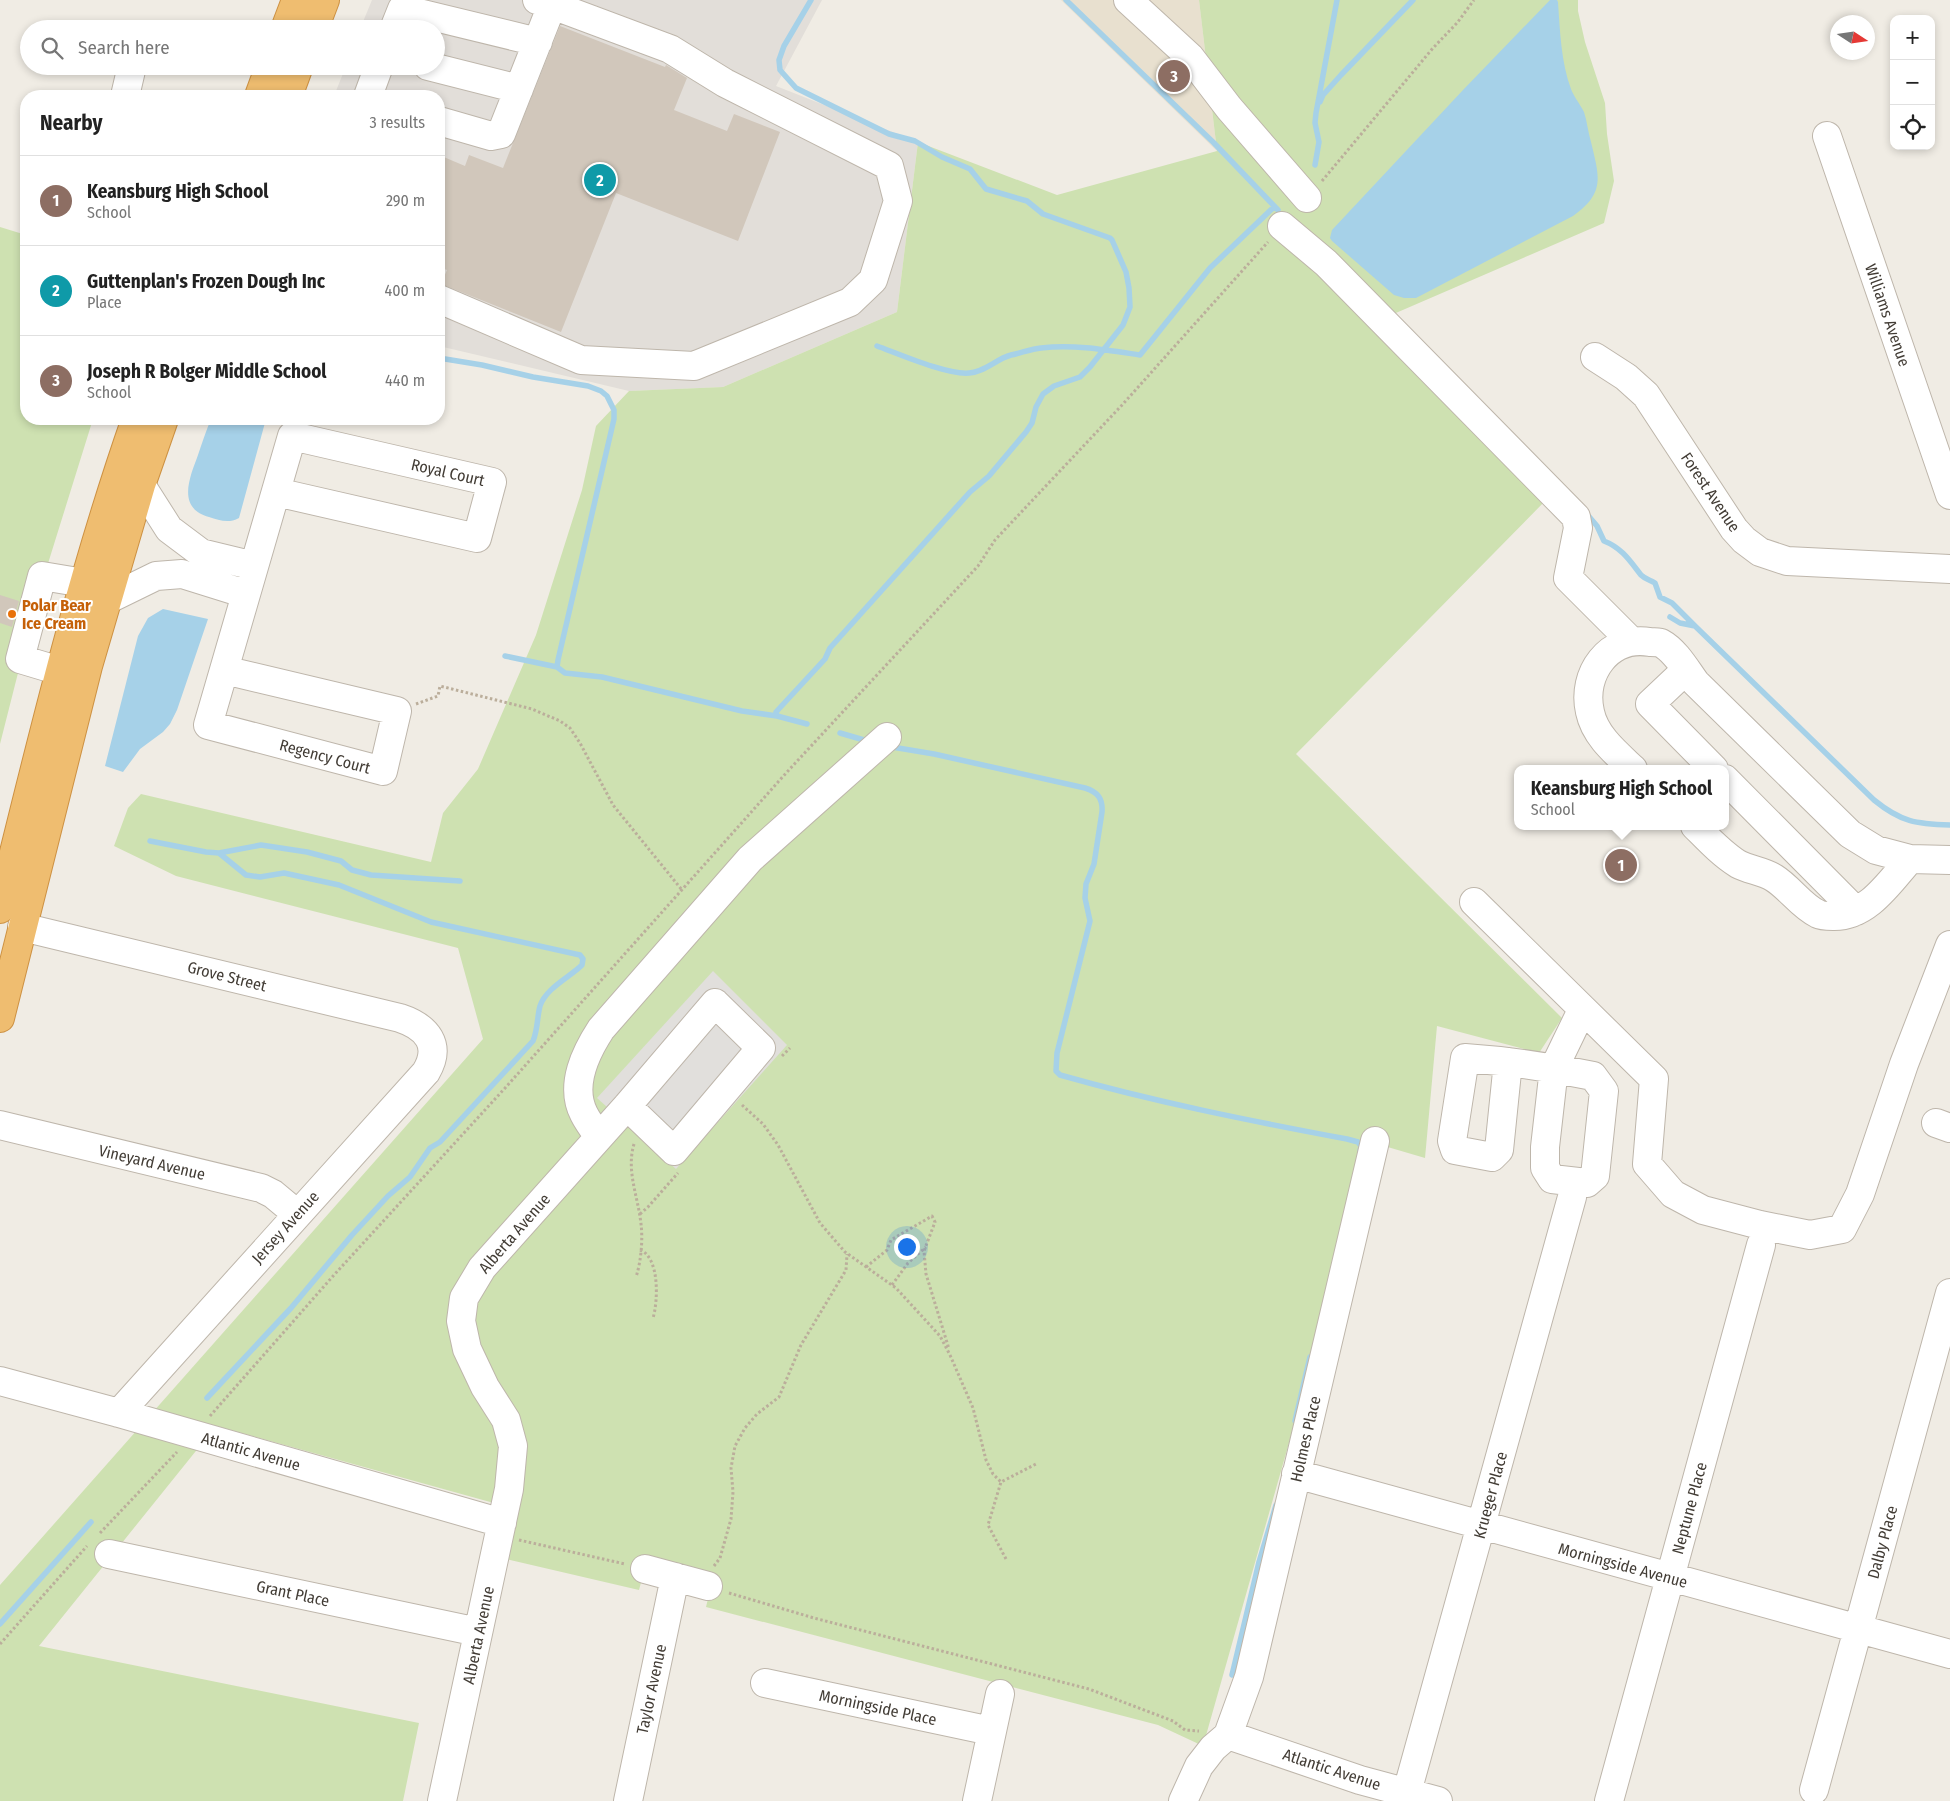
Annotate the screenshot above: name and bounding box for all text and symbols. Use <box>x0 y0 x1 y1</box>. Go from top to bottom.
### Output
north arrow <box>1830 15 1875 60</box>
map controls <box>1890 15 1935 150</box>
button: + <box>1890 15 1935 60</box>
search box <box>20 20 445 75</box>
icon: search <box>38 34 66 62</box>
text: Search here <box>78 36 170 59</box>
pin: 3 <box>1158 57 1190 95</box>
button: − <box>1890 60 1935 105</box>
button: locate <box>1890 105 1935 150</box>
text: Nearby <box>40 110 102 136</box>
text: 3 results <box>369 113 425 132</box>
pin: 2 <box>584 161 616 199</box>
text: Keansburg High School <box>87 180 269 203</box>
text: 1 <box>53 191 59 210</box>
text: 290 m <box>386 191 425 210</box>
text: School <box>87 203 131 222</box>
street label: Williams Avenue <box>1861 261 1914 369</box>
text: Guttenplan's Frozen Dough Inc <box>87 270 325 293</box>
text: 2 <box>52 281 60 300</box>
text: 400 m <box>385 281 425 300</box>
text: Place <box>87 293 122 312</box>
text: Joseph R Bolger Middle School <box>87 360 327 383</box>
text: 3 <box>52 371 60 390</box>
text: 440 m <box>385 371 425 390</box>
text: School <box>87 383 131 402</box>
street label: Forest Avenue <box>1677 449 1744 536</box>
street label: Royal Court <box>409 455 487 490</box>
place label: Polar Bear Ice Cream <box>22 596 91 633</box>
marker: Polar Bear Ice Cream <box>6 608 18 620</box>
street label: Regency Court <box>277 735 373 778</box>
popup <box>1514 765 1729 830</box>
text: Keansburg High School <box>1531 777 1712 800</box>
text: School <box>1531 800 1575 819</box>
pin: 1 <box>1605 846 1637 884</box>
street label: Grove Street <box>185 958 269 996</box>
street label: Vineyard Avenue <box>97 1141 207 1184</box>
street label: Jersey Avenue <box>248 1187 323 1268</box>
street label: Alberta Avenue <box>475 1190 554 1277</box>
your location <box>894 1234 920 1260</box>
street label: Holmes Place <box>1286 1394 1325 1484</box>
street label: Atlantic Avenue <box>199 1428 303 1475</box>
street label: Krueger Place <box>1470 1449 1511 1541</box>
street label: Neptune Place <box>1668 1460 1711 1556</box>
street label: Dalby Place <box>1864 1503 1901 1581</box>
street label: Morningside Avenue <box>1556 1539 1690 1592</box>
street label: Grant Place <box>255 1576 331 1611</box>
street label: Alberta Avenue <box>459 1584 498 1686</box>
street label: Taylor Avenue <box>633 1642 670 1736</box>
street label: Morningside Place <box>818 1686 938 1729</box>
street label: Atlantic Avenue <box>1280 1745 1383 1794</box>

